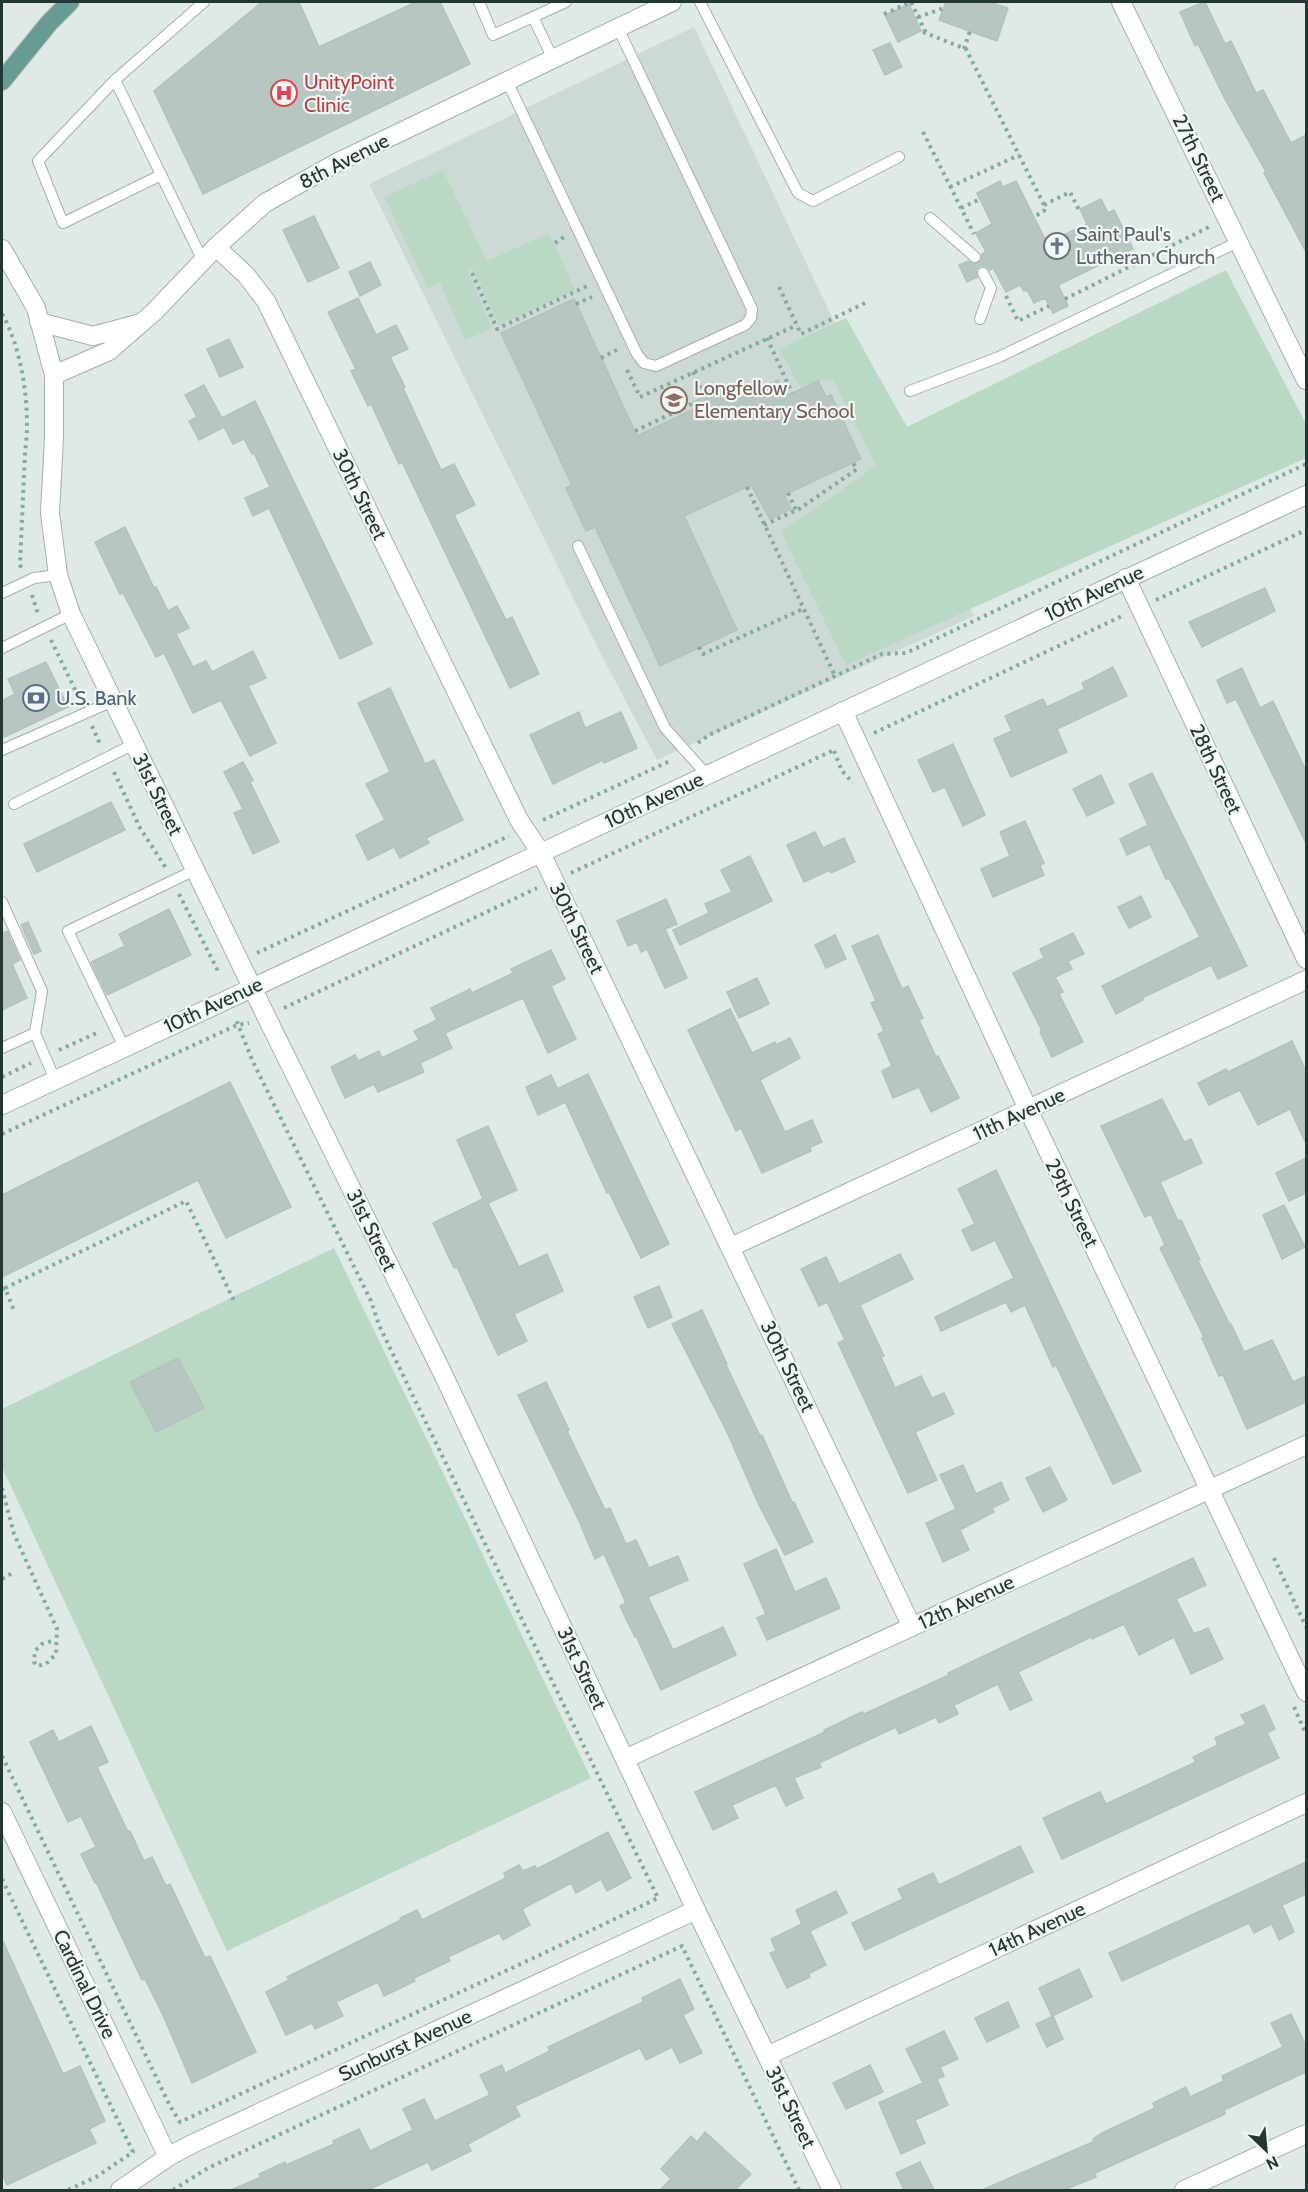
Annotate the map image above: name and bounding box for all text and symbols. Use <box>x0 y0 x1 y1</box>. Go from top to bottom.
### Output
place label: UnityPoint Clinic <box>304 70 395 117</box>
hospital icon: UnityPoint Clinic <box>269 78 299 108</box>
street label: 27th Street <box>1168 110 1231 206</box>
street label: 8th Avenue <box>295 128 393 194</box>
place label: Saint Paul's Lutheran Church <box>1076 222 1215 269</box>
church icon: Saint Paul's Lutheran Church <box>1042 231 1072 261</box>
place label: Longfellow Elementary School <box>694 376 855 423</box>
school or university icon: Longfellow Elementary School <box>659 385 689 415</box>
street label: 30th Street <box>328 445 392 544</box>
street label: 10th Avenue <box>1041 560 1147 626</box>
bank icon: U.S. Bank <box>21 683 51 713</box>
place label: U.S. Bank <box>56 686 136 710</box>
street label: 28th Street <box>1185 720 1247 818</box>
street label: 31st Street <box>128 749 188 839</box>
street label: 10th Avenue <box>601 767 707 833</box>
street label: 30th Street <box>545 879 609 978</box>
street label: 10th Avenue <box>160 972 266 1038</box>
street label: 11th Avenue <box>969 1082 1069 1146</box>
street label: 29th Street <box>1040 1155 1104 1251</box>
street label: 31st Street <box>342 1185 402 1275</box>
street label: 30th Street <box>756 1317 820 1416</box>
street label: 12th Avenue <box>914 1569 1018 1635</box>
street label: 31st Street <box>552 1623 612 1713</box>
street label: 14th Avenue <box>985 1896 1089 1962</box>
street label: Cardinal Drive <box>48 1926 122 2042</box>
street label: Sunburst Avenue <box>335 2004 475 2086</box>
street label: 31st Street <box>761 2062 821 2152</box>
north arrow <box>1236 2120 1296 2180</box>
text: N <box>1263 2152 1282 2174</box>

